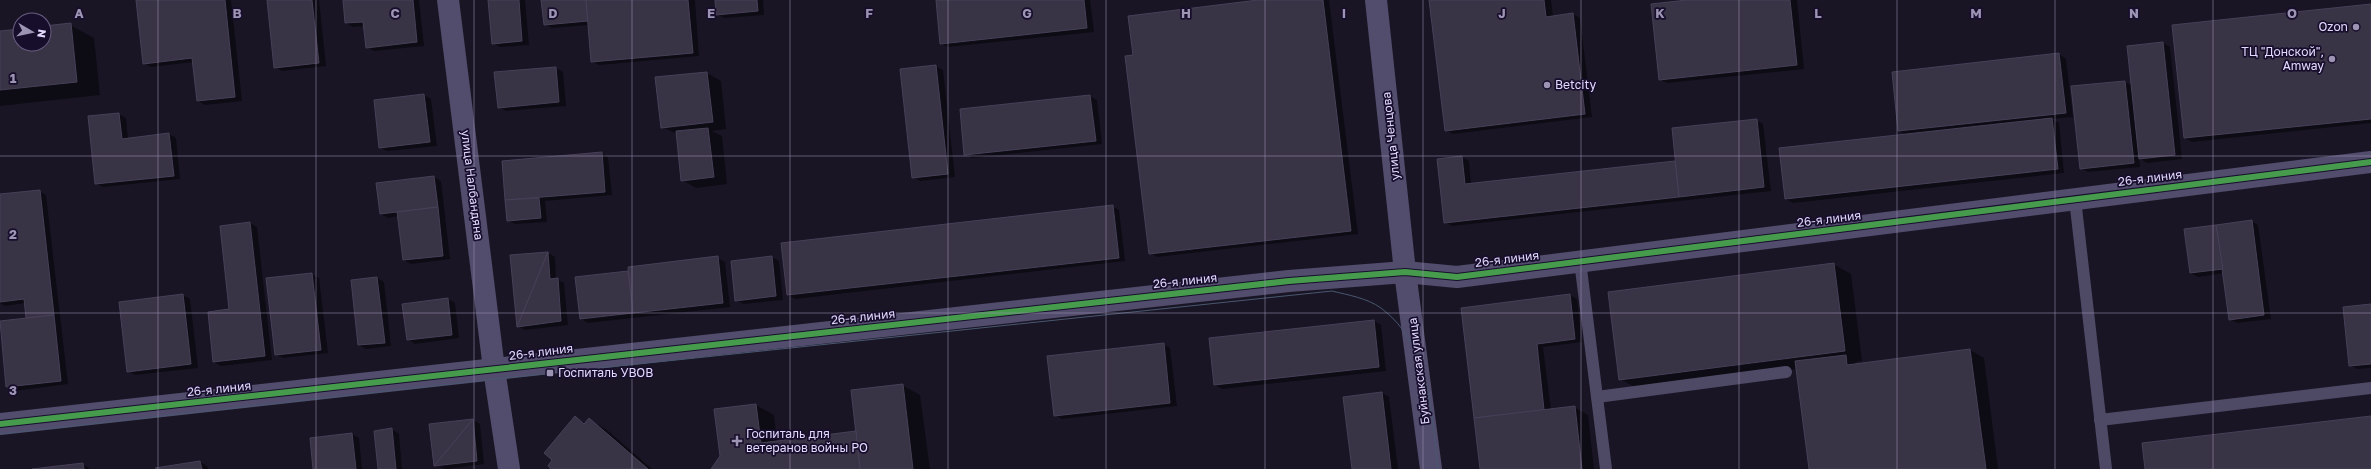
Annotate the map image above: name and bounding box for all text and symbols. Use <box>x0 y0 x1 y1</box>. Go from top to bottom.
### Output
text: A <box>74 5 84 21</box>
text: B <box>232 5 242 21</box>
text: C <box>390 5 400 21</box>
text: D <box>548 5 558 21</box>
text: E <box>707 5 715 21</box>
text: F <box>865 5 873 21</box>
text: G <box>1022 5 1032 21</box>
text: H <box>1181 5 1191 21</box>
text: I <box>1342 5 1346 21</box>
text: J <box>1498 5 1506 21</box>
text: K <box>1655 5 1665 21</box>
text: L <box>1814 5 1822 21</box>
text: M <box>1970 5 1982 21</box>
text: N <box>2129 5 2139 21</box>
text: O <box>2287 5 2297 21</box>
north arrow <box>12 12 52 52</box>
place label: Ozon <box>2319 19 2348 34</box>
marker: Ozon <box>2351 22 2361 32</box>
text: N <box>35 28 49 39</box>
place label: ТЦ "Донской", Amway <box>2241 44 2324 73</box>
marker: ТЦ "Донской", Amway <box>2327 54 2337 64</box>
text: 1 <box>10 70 17 86</box>
place label: Betcity <box>1555 77 1597 92</box>
marker: Betcity <box>1542 80 1552 90</box>
street label: улица Ченцова <box>1378 91 1403 181</box>
street label: улица Налбандяна <box>458 129 487 241</box>
street label: 26-я линия <box>2117 166 2183 189</box>
street label: 26-я линия <box>1796 207 1862 230</box>
text: 2 <box>9 226 17 242</box>
street label: 26-я линия <box>1474 247 1540 270</box>
street label: 26-я линия <box>1152 270 1218 291</box>
street label: 26-я линия <box>830 306 896 327</box>
street label: Буйнакская улица <box>1405 317 1433 425</box>
street label: 26-я линия <box>508 340 574 363</box>
place label: Госпиталь УВОВ <box>558 365 653 380</box>
marker: Госпиталь УВОВ <box>545 368 555 378</box>
street label: 26-я линия <box>186 378 252 399</box>
text: 3 <box>9 382 17 398</box>
place label: Госпиталь для ветеранов войны РО <box>746 426 868 455</box>
marker: Госпиталь для ветеранов войны РО <box>731 435 743 447</box>

